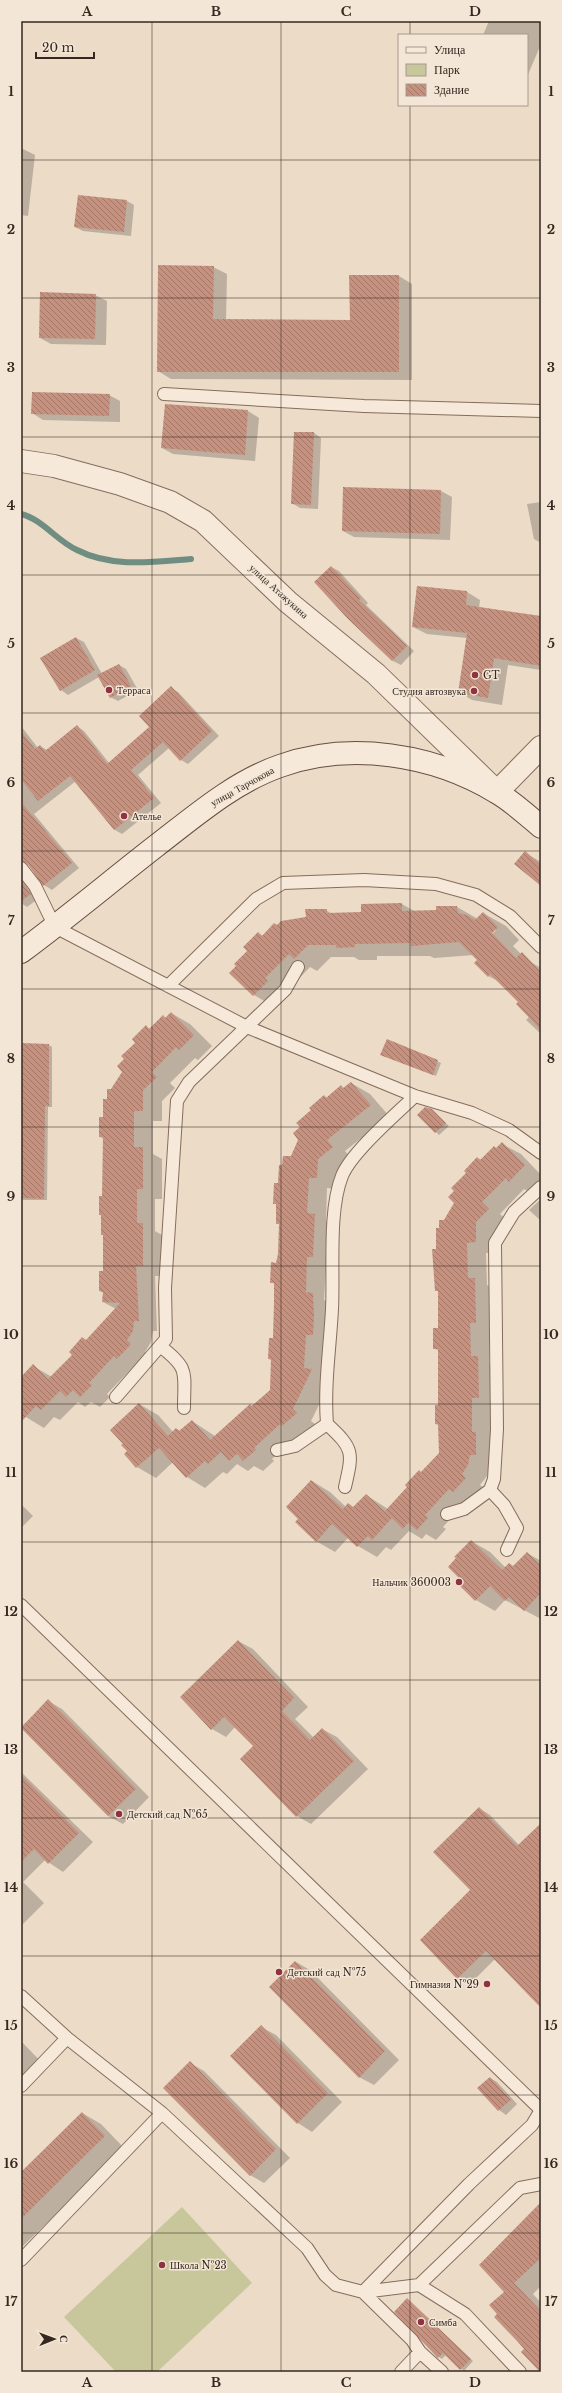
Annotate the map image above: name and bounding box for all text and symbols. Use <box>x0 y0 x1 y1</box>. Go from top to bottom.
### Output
text: A <box>81 3 93 20</box>
text: B <box>211 3 221 20</box>
text: C <box>341 3 352 20</box>
text: D <box>469 3 481 20</box>
scale bar <box>36 34 94 60</box>
legend <box>398 34 528 106</box>
text: 20 m <box>42 40 74 55</box>
text: Улица <box>434 42 466 57</box>
text: Парк <box>434 62 460 77</box>
text: Здание <box>434 82 469 97</box>
text: 1 <box>8 83 14 100</box>
text: 1 <box>548 83 554 100</box>
text: 2 <box>7 221 15 238</box>
text: 2 <box>547 221 555 238</box>
text: 3 <box>7 359 15 376</box>
text: 3 <box>547 359 555 376</box>
text: 4 <box>7 497 16 514</box>
text: 4 <box>547 497 556 514</box>
street label: улица Атажукина <box>246 561 311 622</box>
text: 5 <box>7 635 15 652</box>
text: 5 <box>547 635 555 652</box>
place label: GT <box>483 669 500 682</box>
marker: GT <box>470 670 480 680</box>
place label: Терраса <box>117 684 151 697</box>
marker: Терраса <box>104 685 114 695</box>
place label: Студия автозвука <box>392 685 467 698</box>
marker: Студия автозвука <box>469 686 479 696</box>
street label: улица Тарчокова <box>208 763 277 809</box>
text: 6 <box>7 774 16 791</box>
text: 6 <box>547 774 556 791</box>
place label: Ателье <box>132 810 162 823</box>
marker: Ателье <box>119 811 129 821</box>
text: 7 <box>8 912 15 929</box>
text: 7 <box>548 912 555 929</box>
text: 8 <box>7 1050 15 1067</box>
text: 8 <box>547 1050 555 1067</box>
text: 9 <box>7 1188 16 1205</box>
text: 9 <box>547 1188 556 1205</box>
text: 10 <box>3 1326 19 1343</box>
text: 10 <box>543 1326 559 1343</box>
text: 11 <box>5 1464 17 1481</box>
text: 11 <box>545 1464 557 1481</box>
place label: Нальчик 360003 <box>372 1576 451 1589</box>
marker: Нальчик 360003 <box>454 1577 464 1587</box>
text: 12 <box>4 1603 18 1620</box>
text: 12 <box>544 1603 558 1620</box>
text: 13 <box>4 1741 18 1758</box>
text: 13 <box>544 1741 558 1758</box>
place label: Детский сад №65 <box>127 1808 208 1821</box>
marker: Детский сад №65 <box>114 1809 124 1819</box>
text: 14 <box>4 1879 19 1896</box>
text: 14 <box>544 1879 559 1896</box>
place label: Детский сад №75 <box>287 1966 366 1979</box>
marker: Детский сад №75 <box>274 1967 284 1977</box>
place label: Гимназия №29 <box>410 1978 479 1991</box>
marker: Гимназия №29 <box>482 1979 492 1989</box>
text: 15 <box>4 2017 18 2034</box>
text: 15 <box>544 2017 558 2034</box>
text: 16 <box>4 2155 18 2172</box>
text: 16 <box>544 2155 558 2172</box>
place label: Школа №23 <box>170 2259 227 2272</box>
marker: Школа №23 <box>157 2260 167 2270</box>
text: 17 <box>5 2293 17 2310</box>
text: 17 <box>545 2293 557 2310</box>
place label: Симба <box>429 2316 457 2329</box>
marker: Симба <box>416 2317 426 2327</box>
north arrow <box>34 2319 74 2359</box>
text: С <box>57 2335 71 2343</box>
text: A <box>81 2374 93 2391</box>
text: B <box>211 2374 221 2391</box>
text: C <box>341 2374 352 2391</box>
text: D <box>469 2374 481 2391</box>

